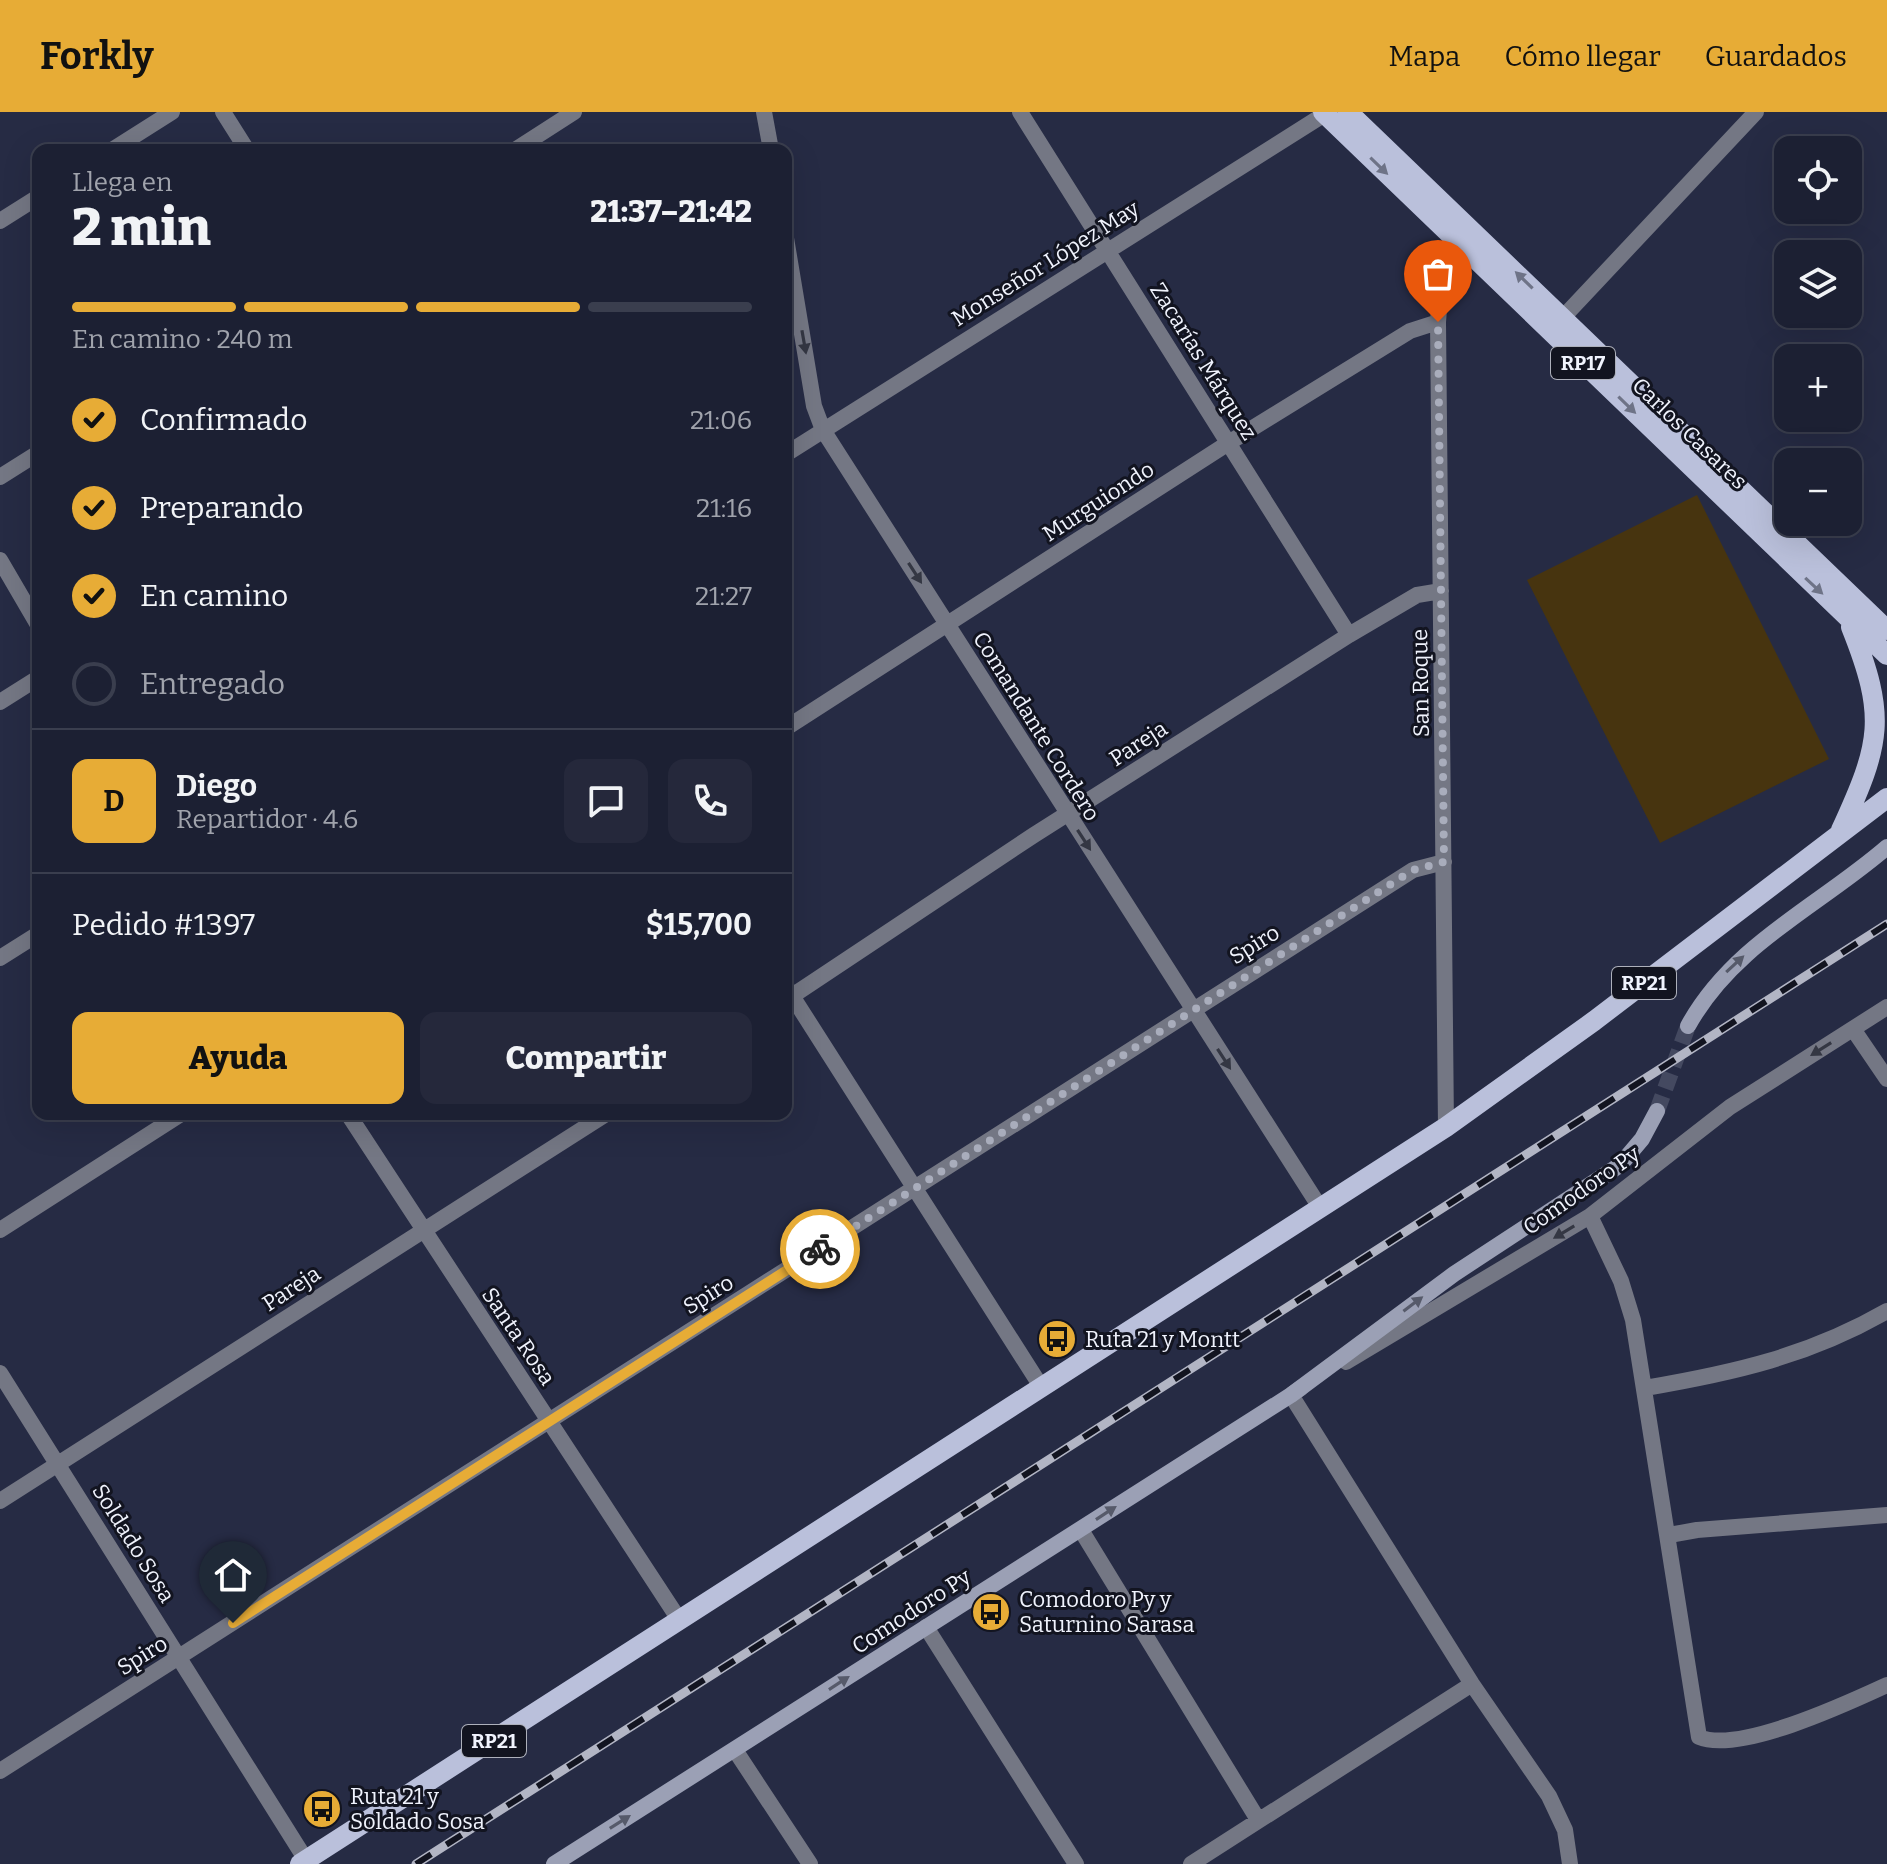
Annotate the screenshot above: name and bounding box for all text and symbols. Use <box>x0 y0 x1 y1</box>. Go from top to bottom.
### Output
text: Forkly <box>40 33 154 79</box>
text: Mapa <box>1389 40 1460 73</box>
text: Cómo llegar <box>1504 40 1661 73</box>
text: Guardados <box>1705 40 1847 73</box>
map controls <box>1774 136 1862 536</box>
button: locate <box>1774 136 1862 224</box>
one-way arrow <box>1369 157 1388 175</box>
text: Llega en <box>72 167 172 198</box>
text: 21:37–21:42 <box>590 194 752 230</box>
street label: Monseñor López May <box>947 195 1144 332</box>
text: 2 min <box>72 196 211 259</box>
pin <box>1404 240 1472 322</box>
button: layers <box>1774 240 1862 328</box>
icon: bag <box>1416 252 1460 296</box>
one-way arrow <box>1515 271 1534 289</box>
street label: Zacarías Márquez <box>1144 278 1263 445</box>
text: En camino · 240 m <box>72 324 292 355</box>
one-way arrow <box>798 330 810 355</box>
button: + <box>1774 344 1862 432</box>
road number: RP17 <box>1551 347 1615 379</box>
street label: Carlos Casares <box>1627 372 1753 495</box>
one-way arrow <box>1617 396 1636 414</box>
icon: check <box>72 398 116 442</box>
text: Confirmado <box>140 402 307 438</box>
text: 21:06 <box>690 405 752 436</box>
button: − <box>1774 448 1862 536</box>
street label: Murguiondo <box>1038 455 1159 547</box>
icon: check <box>72 486 116 530</box>
text: Preparando <box>140 490 304 526</box>
text: 21:16 <box>696 493 752 524</box>
one-way arrow <box>907 562 921 584</box>
icon: check <box>72 574 116 618</box>
one-way arrow <box>1804 576 1823 594</box>
text: En camino <box>140 578 288 614</box>
text: 21:27 <box>695 581 752 612</box>
street label: Comandante Cordero <box>967 627 1106 826</box>
street label: San Roque <box>1406 629 1435 737</box>
text: Entregado <box>140 666 285 702</box>
street label: Pareja <box>1104 715 1172 772</box>
button: chat <box>564 759 648 843</box>
button: phone <box>668 759 752 843</box>
text: Diego <box>176 768 257 804</box>
text: D <box>103 783 125 819</box>
text: Repartidor · 4.6 <box>176 804 358 835</box>
one-way arrow <box>1076 829 1090 851</box>
text: Pedido #1397 <box>72 907 255 943</box>
text: $15,700 <box>646 907 752 943</box>
street label: Spiro <box>1224 919 1284 970</box>
one-way arrow <box>1725 956 1744 974</box>
road number: RP21 <box>1612 967 1676 999</box>
button: Ayuda <box>72 1012 404 1104</box>
button: Compartir <box>420 1012 752 1104</box>
one-way arrow <box>1810 1042 1832 1056</box>
one-way arrow <box>1216 1048 1231 1070</box>
street label: Comodoro Py <box>1518 1140 1645 1241</box>
courier <box>780 1209 860 1289</box>
one-way arrow <box>1553 1225 1575 1239</box>
icon: bike <box>798 1227 842 1271</box>
street label: Pareja <box>257 1260 325 1317</box>
street label: Spiro <box>678 1269 738 1320</box>
street label: Santa Rosa <box>476 1282 561 1390</box>
one-way arrow <box>1403 1296 1424 1312</box>
bus stop icon: Ruta 21 y Montt <box>1036 1318 1078 1360</box>
place label: Ruta 21 y Montt <box>1085 1326 1240 1353</box>
street label: Soldado Sosa <box>86 1479 181 1608</box>
one-way arrow <box>1095 1507 1117 1521</box>
pin <box>199 1541 267 1623</box>
icon: home <box>211 1553 255 1597</box>
street label: Comodoro Py <box>847 1563 976 1660</box>
place label: Comodoro Py y Saturnino Sarasa <box>1019 1586 1195 1638</box>
bus stop icon: Comodoro Py y Saturnino Sarasa <box>970 1591 1012 1633</box>
street label: Spiro <box>112 1630 172 1681</box>
one-way arrow <box>829 1675 850 1690</box>
road number: RP21 <box>462 1725 526 1757</box>
place label: Ruta 21 y Soldado Sosa <box>350 1783 485 1835</box>
bus stop icon: Ruta 21 y Soldado Sosa <box>301 1788 343 1830</box>
one-way arrow <box>609 1816 631 1830</box>

